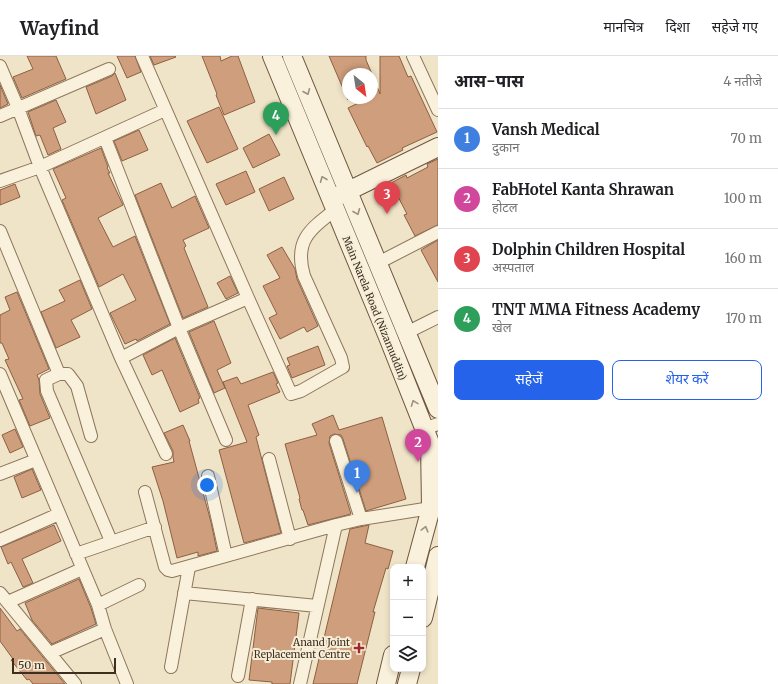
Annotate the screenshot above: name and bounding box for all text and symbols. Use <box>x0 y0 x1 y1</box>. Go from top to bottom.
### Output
text: Wayfind <box>20 16 99 40</box>
text: मानचित्र <box>604 18 644 36</box>
text: दिशा <box>666 18 690 36</box>
text: सहेजे गए <box>712 18 758 36</box>
north arrow <box>342 68 378 104</box>
text: आस-पास <box>454 70 524 92</box>
text: 4 नतीजे <box>723 73 762 90</box>
one-way arrow <box>302 88 310 95</box>
pin: 4 <box>263 102 289 135</box>
text: Vansh Medical <box>492 120 600 139</box>
text: 1 <box>464 130 470 147</box>
text: 70 m <box>731 130 762 147</box>
text: दुकान <box>492 139 519 156</box>
one-way arrow <box>319 176 327 183</box>
text: FabHotel Kanta Shrawan <box>492 180 674 199</box>
pin: 3 <box>374 181 400 214</box>
text: 2 <box>463 190 471 207</box>
text: 100 m <box>724 190 762 207</box>
text: होटल <box>492 199 518 216</box>
one-way arrow <box>352 208 360 216</box>
street label: Main Narela Road (Nizamuddin) <box>340 234 409 382</box>
text: Dolphin Children Hospital <box>492 240 685 259</box>
text: 3 <box>463 250 471 267</box>
text: 160 m <box>724 250 762 267</box>
text: अस्पताल <box>492 259 534 276</box>
text: TNT MMA Fitness Academy <box>492 300 700 319</box>
text: 4 <box>463 310 471 327</box>
text: 170 m <box>725 310 762 327</box>
text: खेल <box>492 319 511 336</box>
button: सहेजें <box>454 360 604 400</box>
button: शेयर करें <box>612 360 762 400</box>
one-way arrow <box>411 400 419 408</box>
pin: 2 <box>405 429 431 462</box>
pin: 1 <box>344 460 370 493</box>
your location <box>197 475 217 495</box>
one-way arrow <box>420 526 429 533</box>
map controls <box>390 564 426 672</box>
button: + <box>390 564 426 600</box>
button: − <box>390 600 426 636</box>
place label: Anand Joint Replacement Centre <box>254 636 350 661</box>
button: layers <box>390 636 426 672</box>
marker: Anand Joint Replacement Centre <box>353 642 365 654</box>
scale bar <box>12 656 116 675</box>
text: 50 m <box>18 658 45 672</box>

